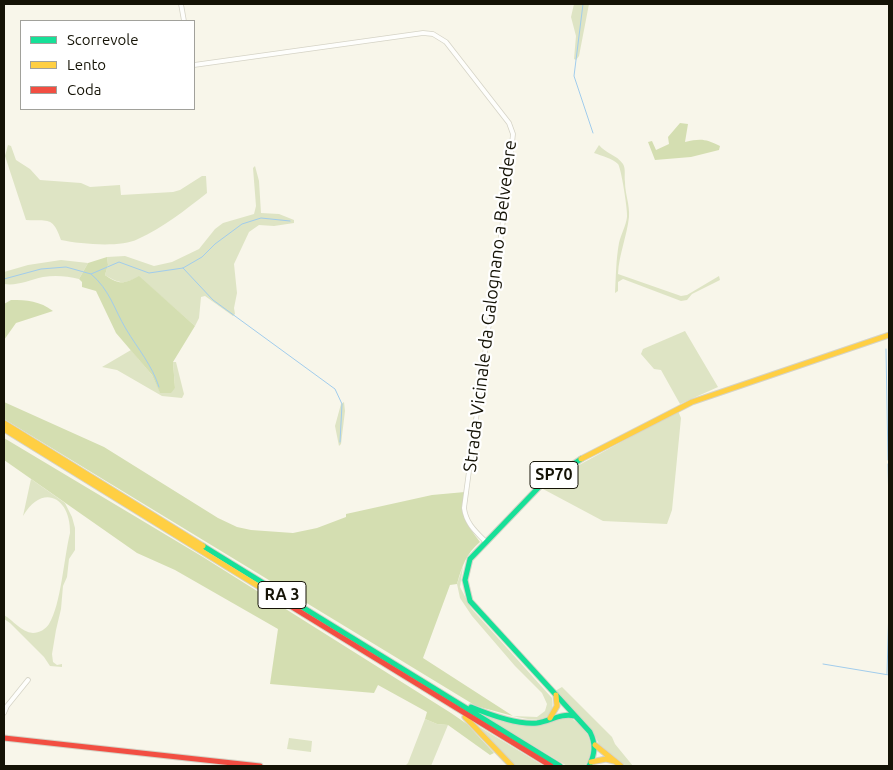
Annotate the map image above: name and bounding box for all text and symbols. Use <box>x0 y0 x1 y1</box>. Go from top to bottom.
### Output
legend <box>20 20 195 110</box>
text: Scorrevole <box>67 31 138 48</box>
text: Lento <box>67 56 106 73</box>
text: Coda <box>67 81 101 98</box>
street label: Strada Vicinale da Galognano a Belvedere <box>459 139 521 473</box>
road number: SP70 <box>530 462 578 488</box>
road number: RA 3 <box>258 582 306 608</box>

